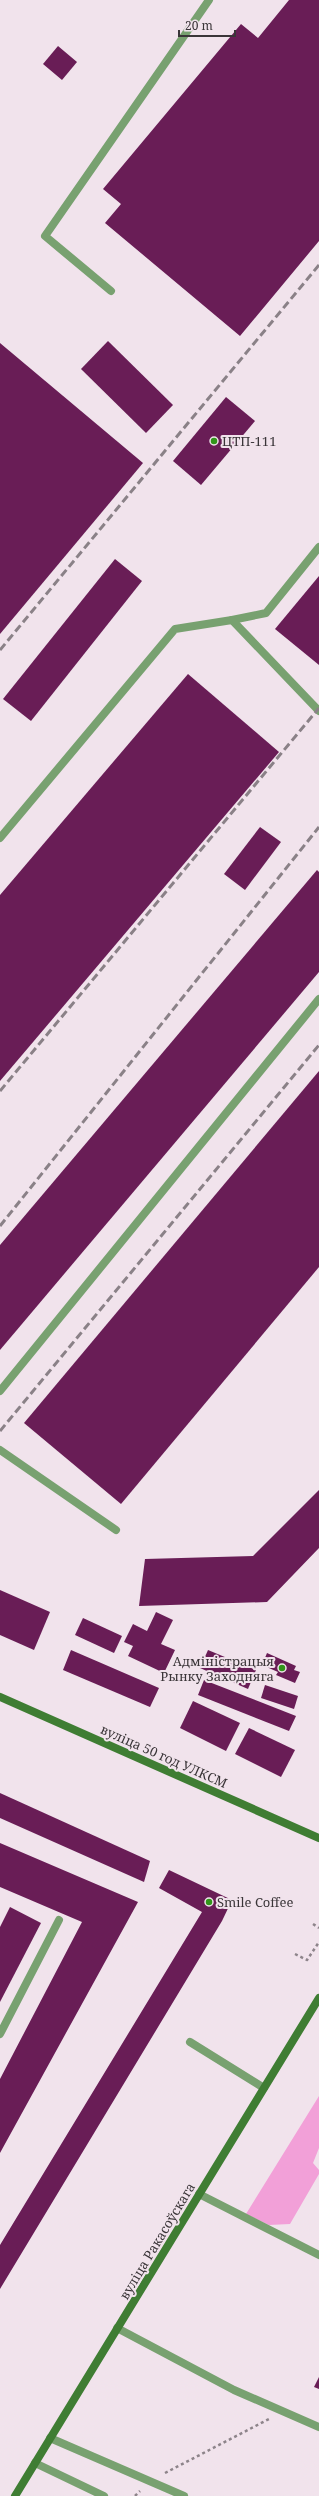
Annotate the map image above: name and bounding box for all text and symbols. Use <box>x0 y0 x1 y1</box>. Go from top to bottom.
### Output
scale bar <box>179 12 235 38</box>
text: 20 m <box>185 17 213 34</box>
place label: ЦТП-111 <box>222 432 276 450</box>
marker: ЦТП-111 <box>209 436 219 446</box>
place label: Адміністрацыя Рынку Заходняга <box>160 1652 274 1685</box>
marker: Адміністрацыя Рынку Заходняга <box>277 1663 287 1673</box>
street label: вуліца 50 год УЛКСМ <box>98 1720 230 1792</box>
place label: Smile Coffee <box>217 1893 294 1911</box>
marker: Smile Coffee <box>204 1897 214 1907</box>
street label: вуліца Ракасоўскага <box>115 2179 199 2303</box>

